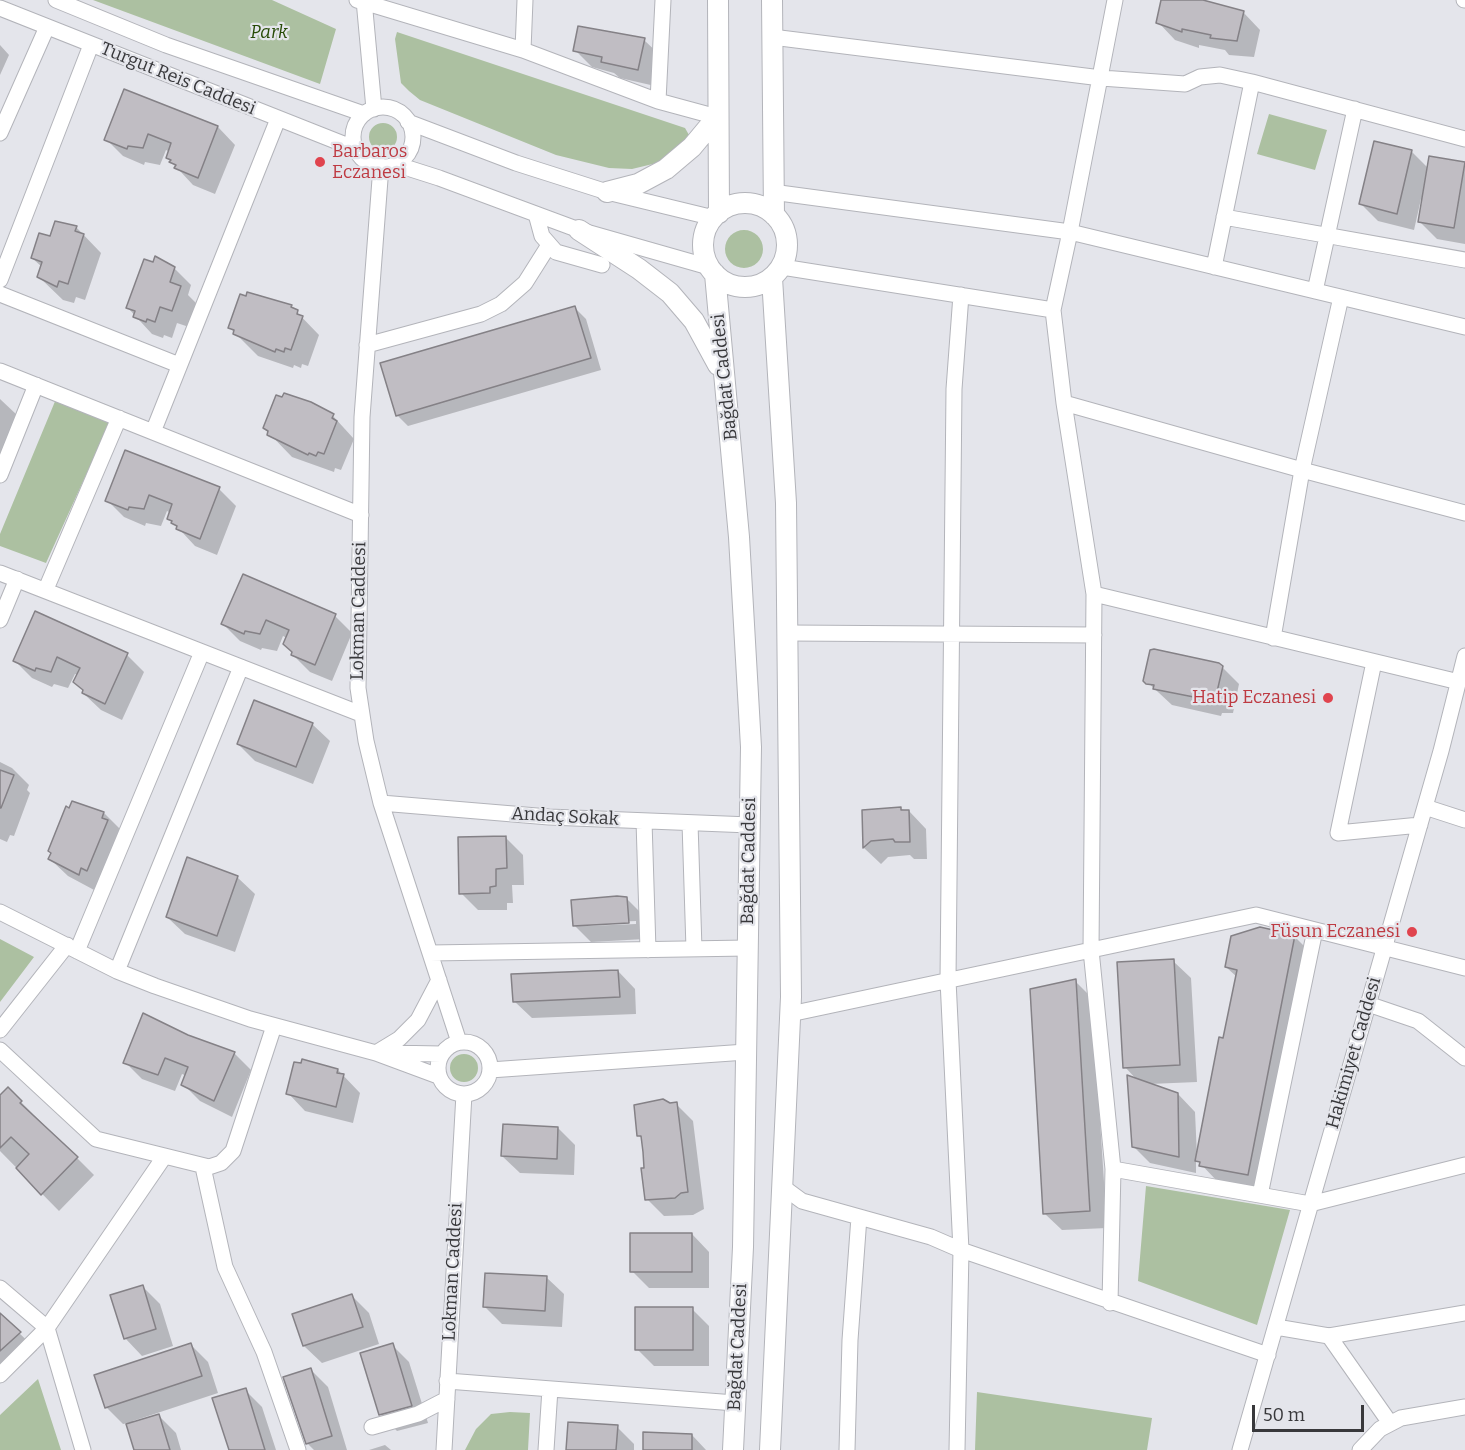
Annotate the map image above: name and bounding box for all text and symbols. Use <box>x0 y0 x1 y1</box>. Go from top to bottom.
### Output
park label: Park <box>250 22 288 44</box>
street label: Turgut Reis Caddesi <box>97 38 259 120</box>
place label: Barbaros Eczanesi <box>332 141 407 184</box>
marker: Barbaros Eczanesi <box>313 155 327 169</box>
street label: Bağdat Caddesi <box>708 312 742 442</box>
street label: Lokman Caddesi <box>347 542 371 680</box>
place label: Hatip Eczanesi <box>1192 687 1316 709</box>
marker: Hatip Eczanesi <box>1321 691 1335 705</box>
street label: Bağdat Caddesi <box>737 797 761 925</box>
street label: Andaç Sokak <box>511 803 619 831</box>
place label: Füsun Eczanesi <box>1270 921 1400 943</box>
marker: Füsun Eczanesi <box>1405 925 1419 939</box>
street label: Hakimiyet Caddesi <box>1322 975 1386 1131</box>
street label: Lokman Caddesi <box>439 1202 467 1342</box>
street label: Bağdat Caddesi <box>724 1283 752 1411</box>
scale bar <box>1255 1393 1368 1431</box>
text: 50 m <box>1263 1404 1305 1426</box>

